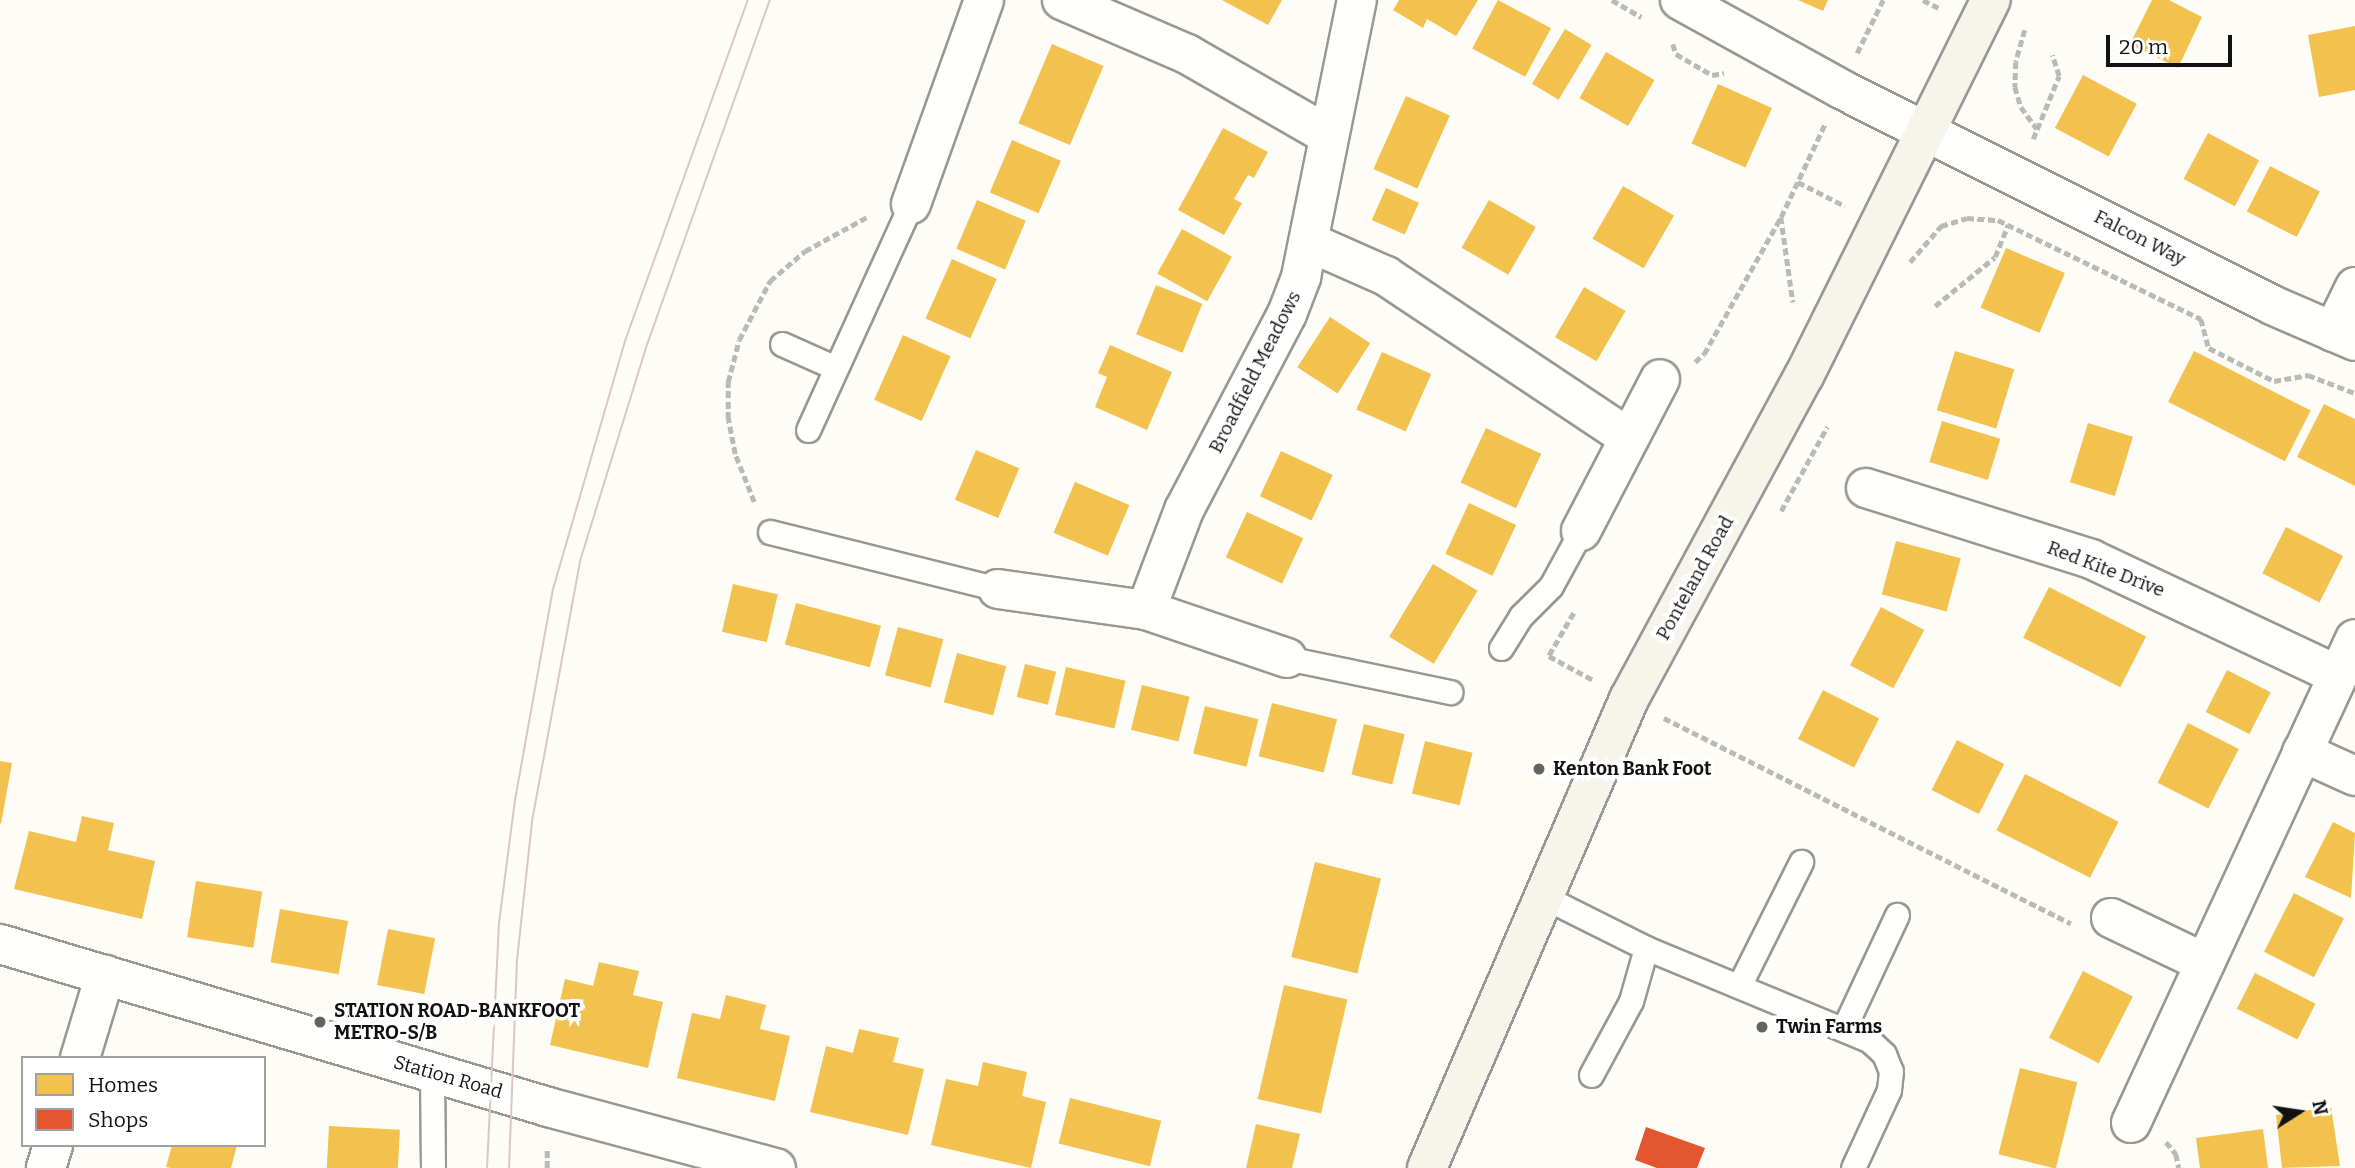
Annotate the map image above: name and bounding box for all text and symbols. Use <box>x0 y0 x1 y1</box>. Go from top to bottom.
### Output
scale bar <box>2110 21 2236 65</box>
text: 20 m <box>2119 34 2168 60</box>
street label: Falcon Way <box>2090 205 2190 271</box>
street label: Broadfield Meadows <box>1204 287 1306 457</box>
street label: Ponteland Road <box>1651 512 1739 644</box>
street label: Red Kite Drive <box>2044 536 2168 602</box>
place label: Kenton Bank Foot <box>1553 758 1712 780</box>
marker: Kenton Bank Foot <box>1531 761 1547 777</box>
place label: STATION ROAD-BANKFOOT METRO-S/B <box>334 1000 580 1044</box>
marker: STATION ROAD-BANKFOOT METRO-S/B <box>312 1014 328 1030</box>
place label: Twin Farms <box>1776 1016 1882 1038</box>
marker: Twin Farms <box>1754 1019 1770 1035</box>
street label: Station Road <box>391 1051 505 1103</box>
legend <box>21 1056 266 1147</box>
text: Homes <box>88 1072 158 1098</box>
north arrow <box>2264 1077 2334 1147</box>
text: N <box>2307 1098 2333 1117</box>
text: Shops <box>88 1107 148 1133</box>

